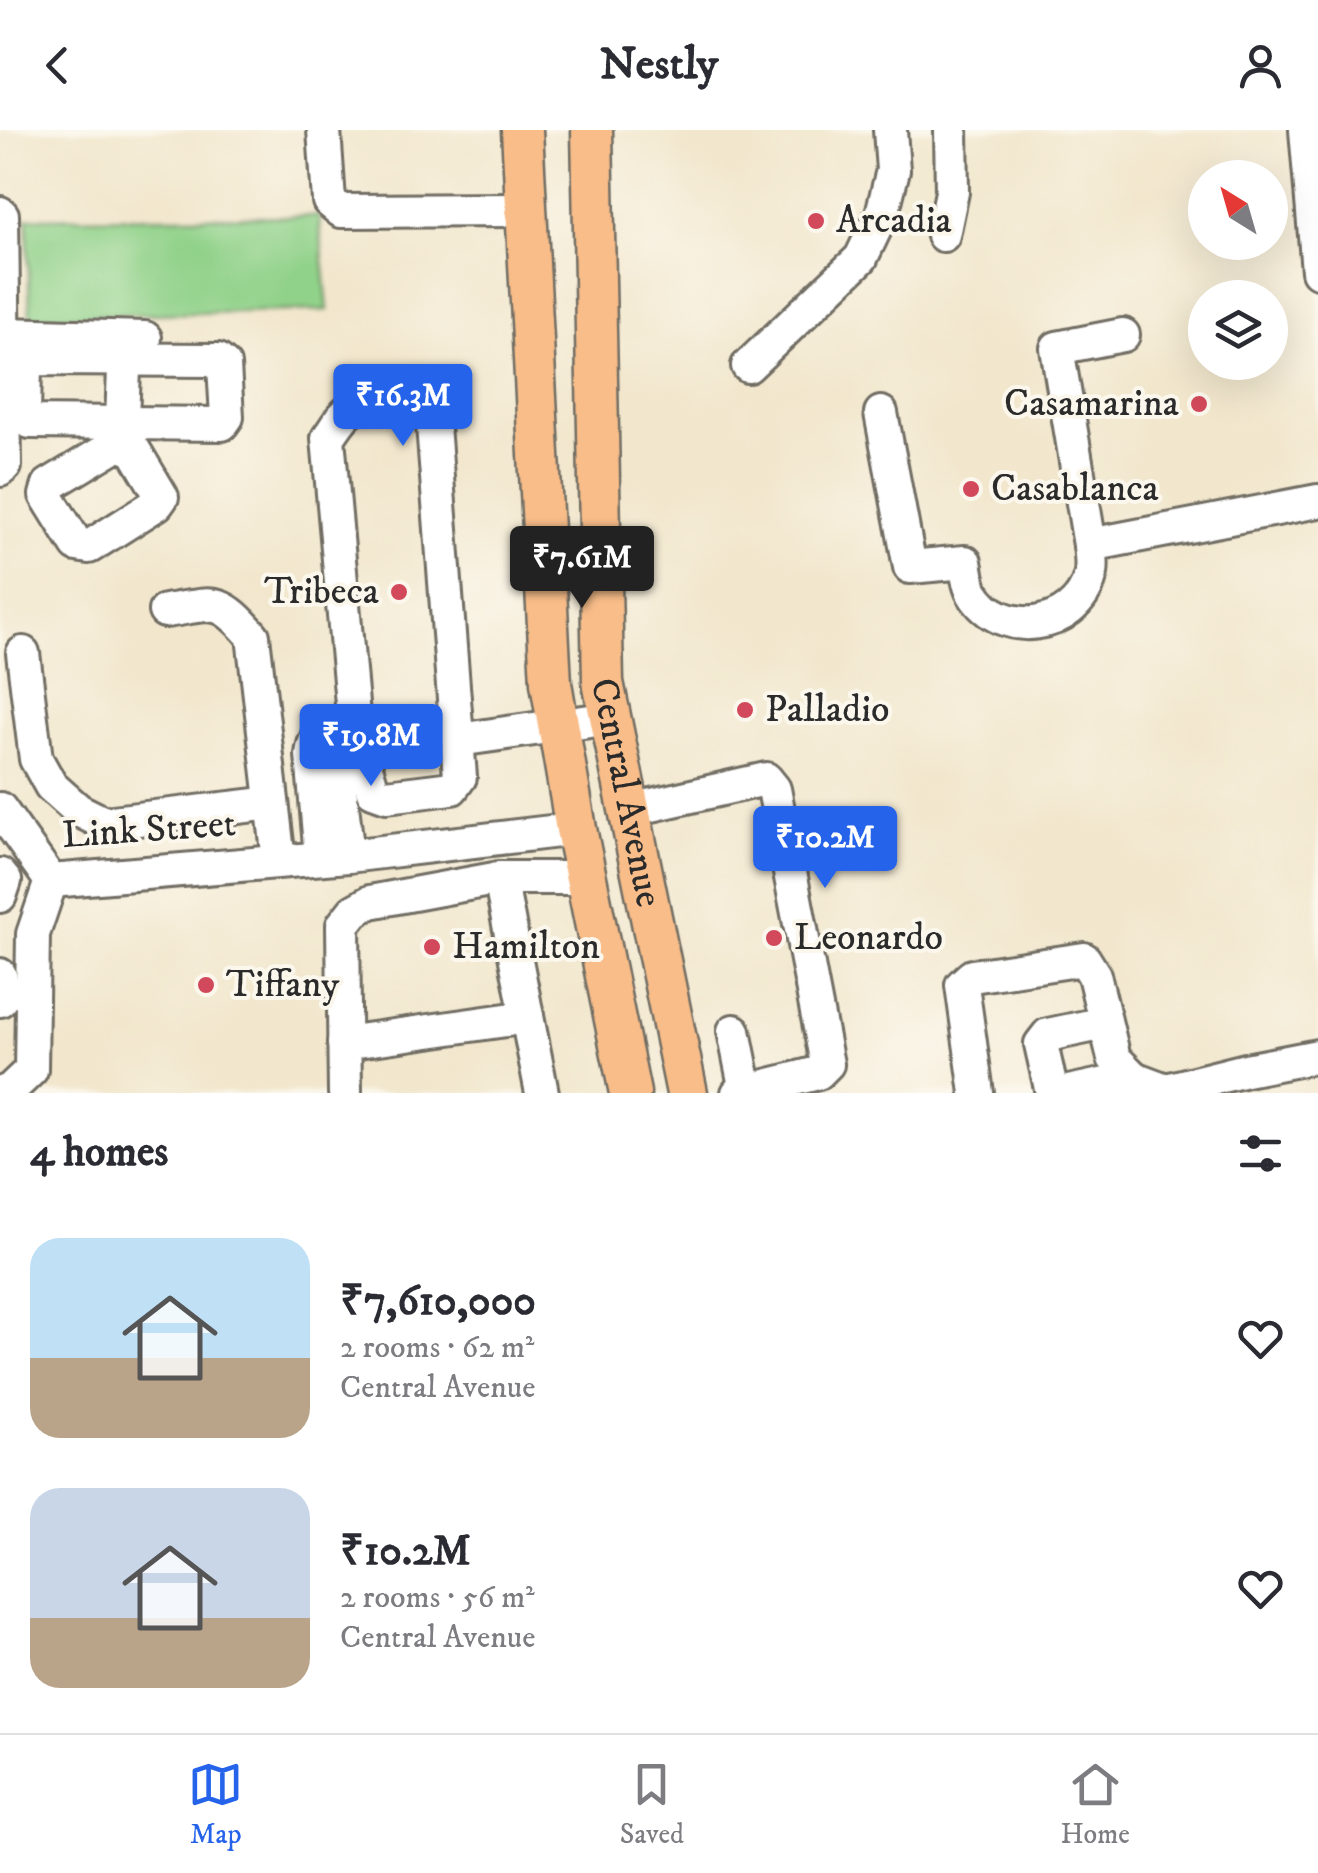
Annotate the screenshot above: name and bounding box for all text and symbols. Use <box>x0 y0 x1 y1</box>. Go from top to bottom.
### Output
text: Nestly <box>600 37 718 93</box>
icon: back <box>30 38 85 93</box>
icon: person <box>1233 38 1288 93</box>
north arrow <box>1188 160 1288 260</box>
map controls <box>1188 160 1288 380</box>
place label: Arcadia <box>836 197 952 245</box>
marker: Arcadia <box>805 210 827 232</box>
button: layers <box>1188 280 1288 380</box>
pin: ₹16.3M <box>322 364 484 449</box>
text: ₹16.3M <box>355 376 451 416</box>
place label: Casamarina <box>1004 380 1179 428</box>
marker: Casamarina <box>1188 393 1210 415</box>
place label: Casablanca <box>991 465 1159 513</box>
marker: Casablanca <box>960 478 982 500</box>
pin: ₹7.61M <box>501 526 663 611</box>
text: ₹7.61M <box>532 538 632 578</box>
place label: Tribeca <box>264 568 379 616</box>
marker: Tribeca <box>388 581 410 603</box>
street label: Central Avenue <box>579 674 672 911</box>
place label: Palladio <box>765 686 889 734</box>
marker: Palladio <box>734 699 756 721</box>
pin: ₹19.8M <box>290 704 452 789</box>
text: ₹19.8M <box>322 716 420 756</box>
street label: Link Street <box>61 800 237 860</box>
pin: ₹10.2M <box>744 806 906 891</box>
text: ₹10.2M <box>775 818 875 858</box>
place label: Leonardo <box>794 914 943 962</box>
place label: Hamilton <box>452 923 600 971</box>
marker: Leonardo <box>763 927 785 949</box>
marker: Hamilton <box>421 936 443 958</box>
place label: Tiffany <box>226 961 340 1009</box>
marker: Tiffany <box>195 974 217 996</box>
icon: filters <box>1233 1126 1288 1181</box>
text: 4 homes <box>30 1127 168 1179</box>
text: ₹7,610,000 <box>340 1276 536 1328</box>
icon: home <box>110 1278 230 1398</box>
icon: heart <box>1233 1311 1288 1366</box>
text: 2 rooms · 62 m² <box>340 1328 534 1368</box>
text: Central Avenue <box>340 1368 536 1408</box>
text: ₹10.2M <box>340 1526 471 1578</box>
icon: home <box>110 1528 230 1648</box>
icon: heart <box>1233 1561 1288 1616</box>
text: 2 rooms · 56 m² <box>340 1578 535 1618</box>
text: Central Avenue <box>340 1618 536 1658</box>
tab: Map <box>188 1757 243 1852</box>
tab: Saved <box>620 1757 684 1852</box>
tab: Home <box>1061 1757 1130 1852</box>

